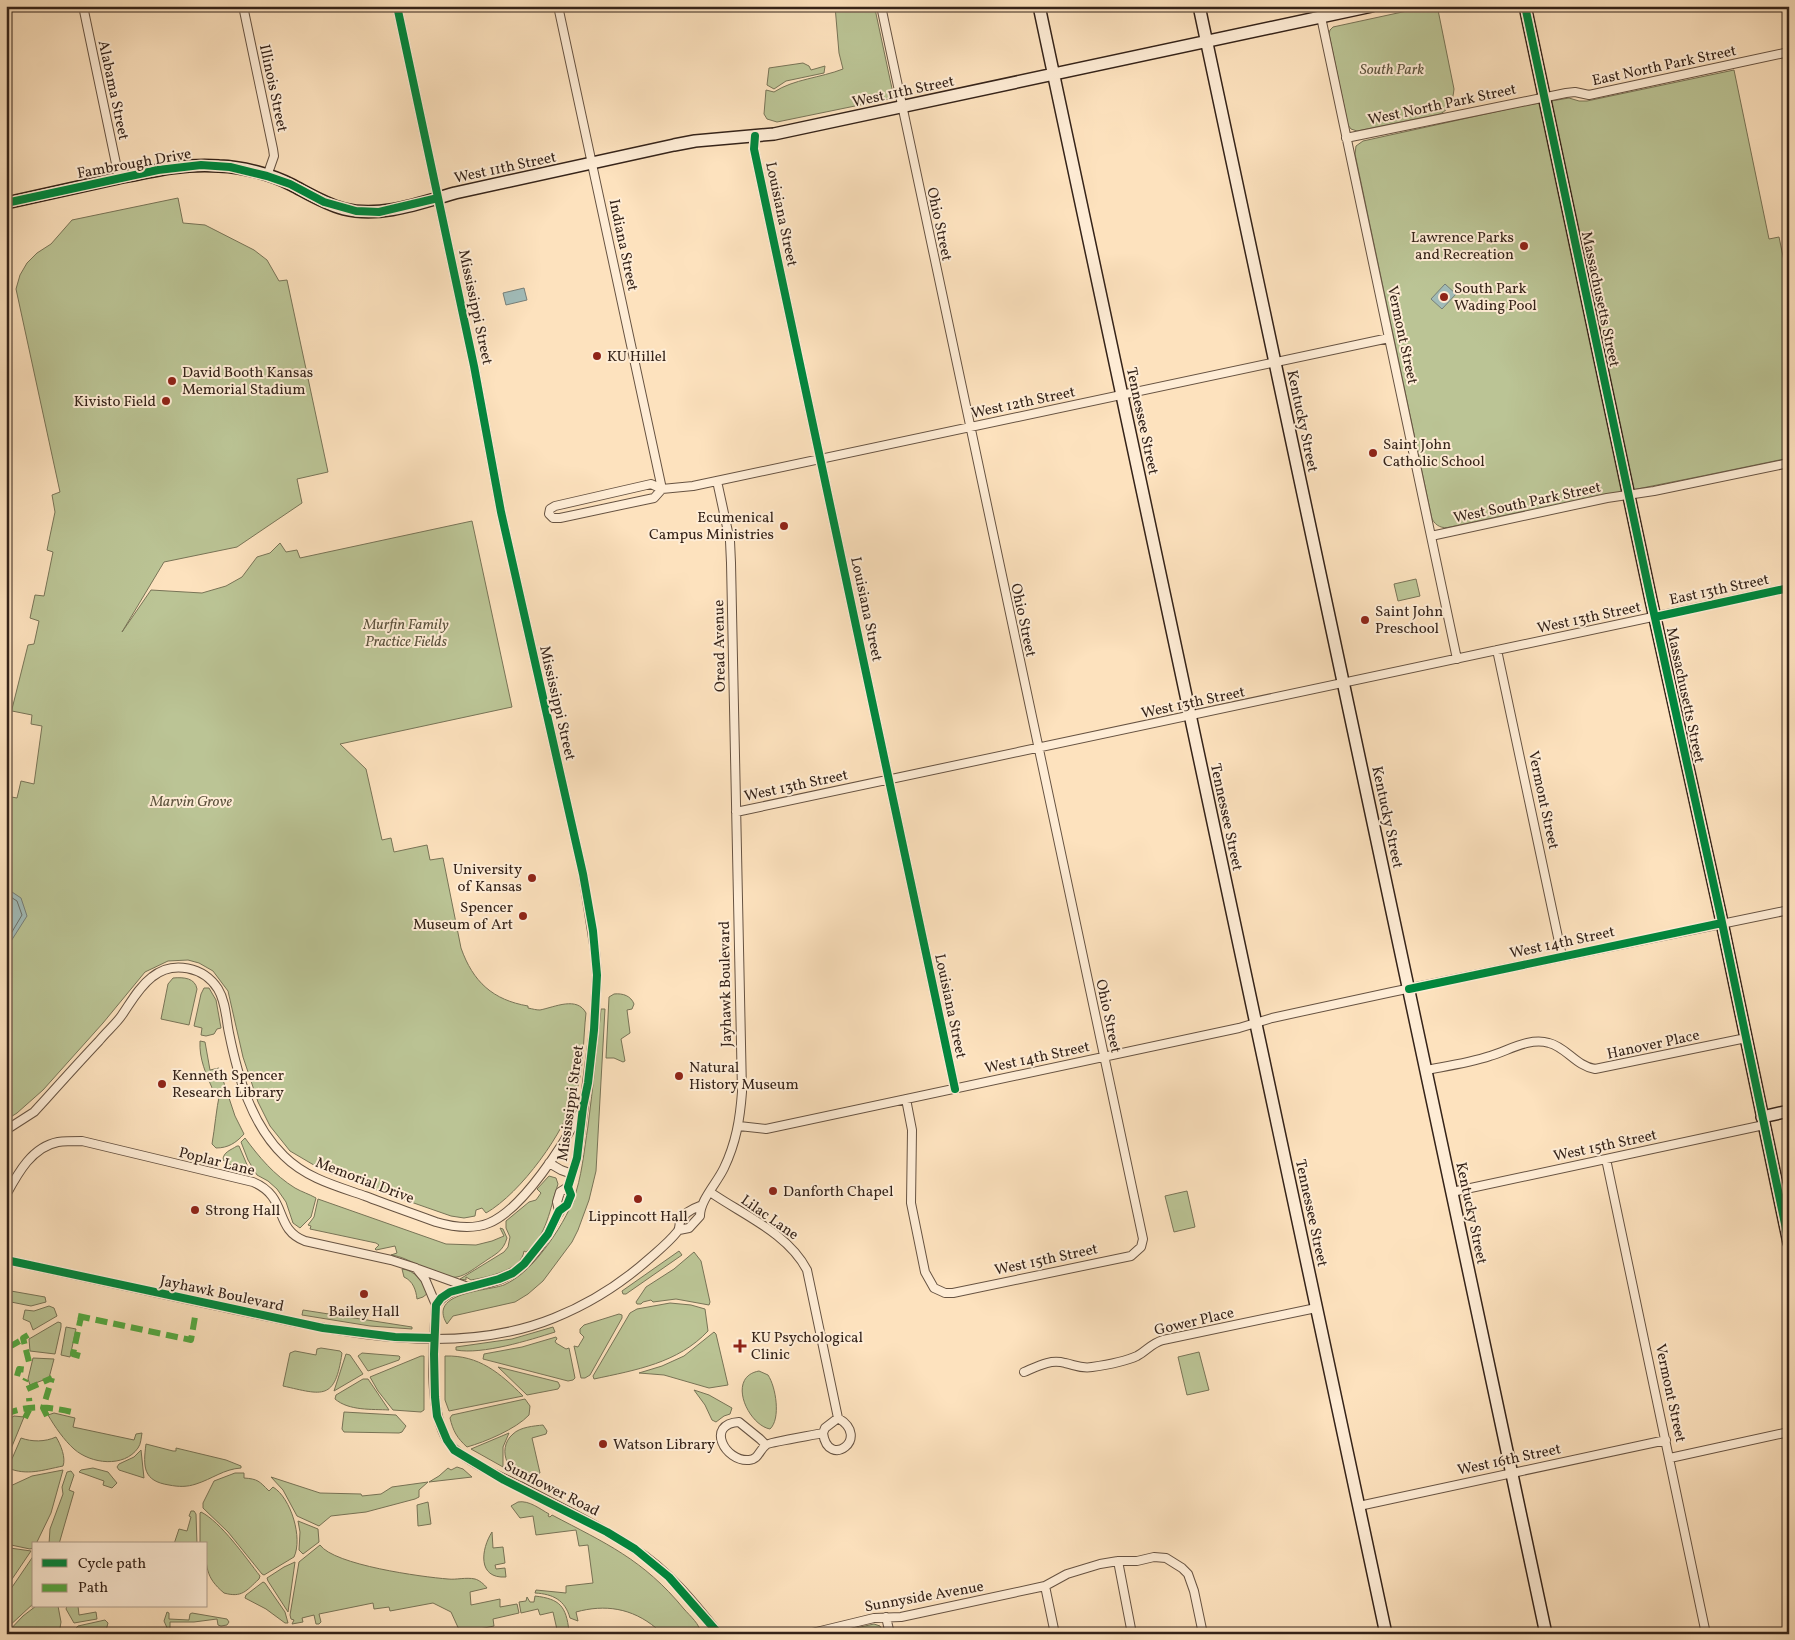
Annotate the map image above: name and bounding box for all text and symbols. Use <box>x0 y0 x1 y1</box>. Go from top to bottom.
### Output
street label: Alabama Street <box>92 39 133 142</box>
street label: East North Park Street <box>1590 41 1738 92</box>
street label: Illinois Street <box>253 43 292 134</box>
park label: South Park <box>1360 60 1424 81</box>
street label: West 11th Street <box>850 71 956 114</box>
street label: West North Park Street <box>1366 79 1518 131</box>
street label: Fambrough Drive <box>76 144 193 185</box>
street label: West 11th Street <box>452 147 558 190</box>
street label: Louisiana Street <box>759 160 802 269</box>
street label: Ohio Street <box>920 186 957 263</box>
street label: Indiana Street <box>603 197 643 293</box>
place label: Lawrence Parks and Recreation <box>1411 228 1514 266</box>
street label: Massachusetts Street <box>1575 230 1624 369</box>
marker: Lawrence Parks and Recreation <box>1518 240 1530 252</box>
street label: Mississippi Street <box>452 248 497 367</box>
place label: South Park Wading Pool <box>1454 279 1537 317</box>
street label: Vermont Street <box>1381 284 1422 386</box>
marker: South Park Wading Pool <box>1438 291 1450 303</box>
place label: KU Hillel <box>607 347 666 368</box>
marker: KU Hillel <box>591 350 603 362</box>
place label: David Booth Kansas Memorial Stadium <box>182 363 313 401</box>
street label: Tennessee Street <box>1120 366 1163 477</box>
street label: Kentucky Street <box>1280 368 1323 474</box>
marker: David Booth Kansas Memorial Stadium <box>166 375 178 387</box>
street label: West 12th Street <box>969 382 1077 425</box>
place label: Kivisto Field <box>74 392 156 413</box>
marker: Kivisto Field <box>160 395 172 407</box>
place label: Saint John Catholic School <box>1383 435 1485 473</box>
marker: Saint John Catholic School <box>1367 447 1379 459</box>
street label: West South Park Street <box>1452 478 1603 529</box>
place label: Ecumenical Campus Ministries <box>649 508 774 546</box>
marker: Ecumenical Campus Ministries <box>778 520 790 532</box>
street label: Louisiana Street <box>844 555 887 664</box>
street label: East 13th Street <box>1668 570 1771 611</box>
street label: Ohio Street <box>1004 582 1041 659</box>
street label: West 13th Street <box>1535 597 1643 640</box>
street label: Oread Avenue <box>709 600 732 692</box>
place label: Saint John Preschool <box>1375 602 1443 640</box>
marker: Saint John Preschool <box>1359 614 1371 626</box>
park label: Murfin Family Practice Fields <box>362 615 449 653</box>
street label: Massachusetts Street <box>1660 626 1709 765</box>
street label: Mississippi Street <box>533 644 580 763</box>
street label: West 13th Street <box>1139 682 1247 725</box>
street label: Vermont Street <box>1522 749 1563 851</box>
street label: Tennessee Street <box>1204 762 1247 873</box>
street label: Kentucky Street <box>1365 764 1408 870</box>
street label: West 13th Street <box>742 765 850 808</box>
park label: Marvin Grove <box>149 792 232 813</box>
place label: University of Kansas <box>453 860 522 898</box>
marker: University of Kansas <box>526 872 538 884</box>
place label: Spencer Museum of Art <box>413 898 513 936</box>
marker: Spencer Museum of Art <box>517 910 529 922</box>
street label: Jayhawk Boulevard <box>715 921 738 1047</box>
street label: West 14th Street <box>1508 922 1617 965</box>
street label: Louisiana Street <box>928 952 971 1061</box>
street label: Ohio Street <box>1089 978 1126 1055</box>
street label: Hanover Place <box>1605 1025 1702 1066</box>
street label: West 14th Street <box>983 1037 1092 1080</box>
street label: Mississippi Street <box>553 1044 590 1163</box>
place label: Natural History Museum <box>689 1058 799 1096</box>
place label: Kenneth Spencer Research Library <box>172 1066 284 1104</box>
marker: Natural History Museum <box>673 1070 685 1082</box>
marker: Kenneth Spencer Research Library <box>156 1078 168 1090</box>
street label: West 15th Street <box>1552 1125 1659 1168</box>
street label: Poplar Lane <box>176 1143 257 1182</box>
street label: Memorial Drive <box>312 1153 417 1210</box>
street label: Tennessee Street <box>1289 1158 1332 1269</box>
street label: Kentucky Street <box>1449 1160 1492 1266</box>
place label: Danforth Chapel <box>783 1182 893 1203</box>
marker: Danforth Chapel <box>767 1185 779 1197</box>
street label: Lilac Lane <box>736 1191 802 1246</box>
marker: Lippincott Hall <box>632 1193 644 1205</box>
place label: Strong Hall <box>205 1201 280 1222</box>
marker: Strong Hall <box>189 1204 201 1216</box>
place label: Lippincott Hall <box>588 1207 688 1228</box>
street label: West 15th Street <box>993 1239 1100 1282</box>
street label: Jayhawk Boulevard <box>158 1271 286 1318</box>
marker: Bailey Hall <box>358 1288 370 1300</box>
place label: Bailey Hall <box>328 1302 400 1323</box>
street label: Gower Place <box>1152 1303 1236 1342</box>
place label: KU Psychological Clinic <box>751 1328 863 1366</box>
marker: KU Psychological Clinic <box>733 1339 747 1353</box>
street label: Vermont Street <box>1649 1342 1690 1444</box>
place label: Watson Library <box>613 1435 715 1456</box>
marker: Watson Library <box>597 1438 609 1450</box>
street label: West 16th Street <box>1455 1439 1563 1482</box>
street label: Sunflower Road <box>500 1456 603 1522</box>
legend <box>32 1542 208 1608</box>
text: Cycle path <box>78 1554 146 1575</box>
street label: Sunnyside Avenue <box>863 1577 986 1618</box>
text: Path <box>78 1578 108 1599</box>

